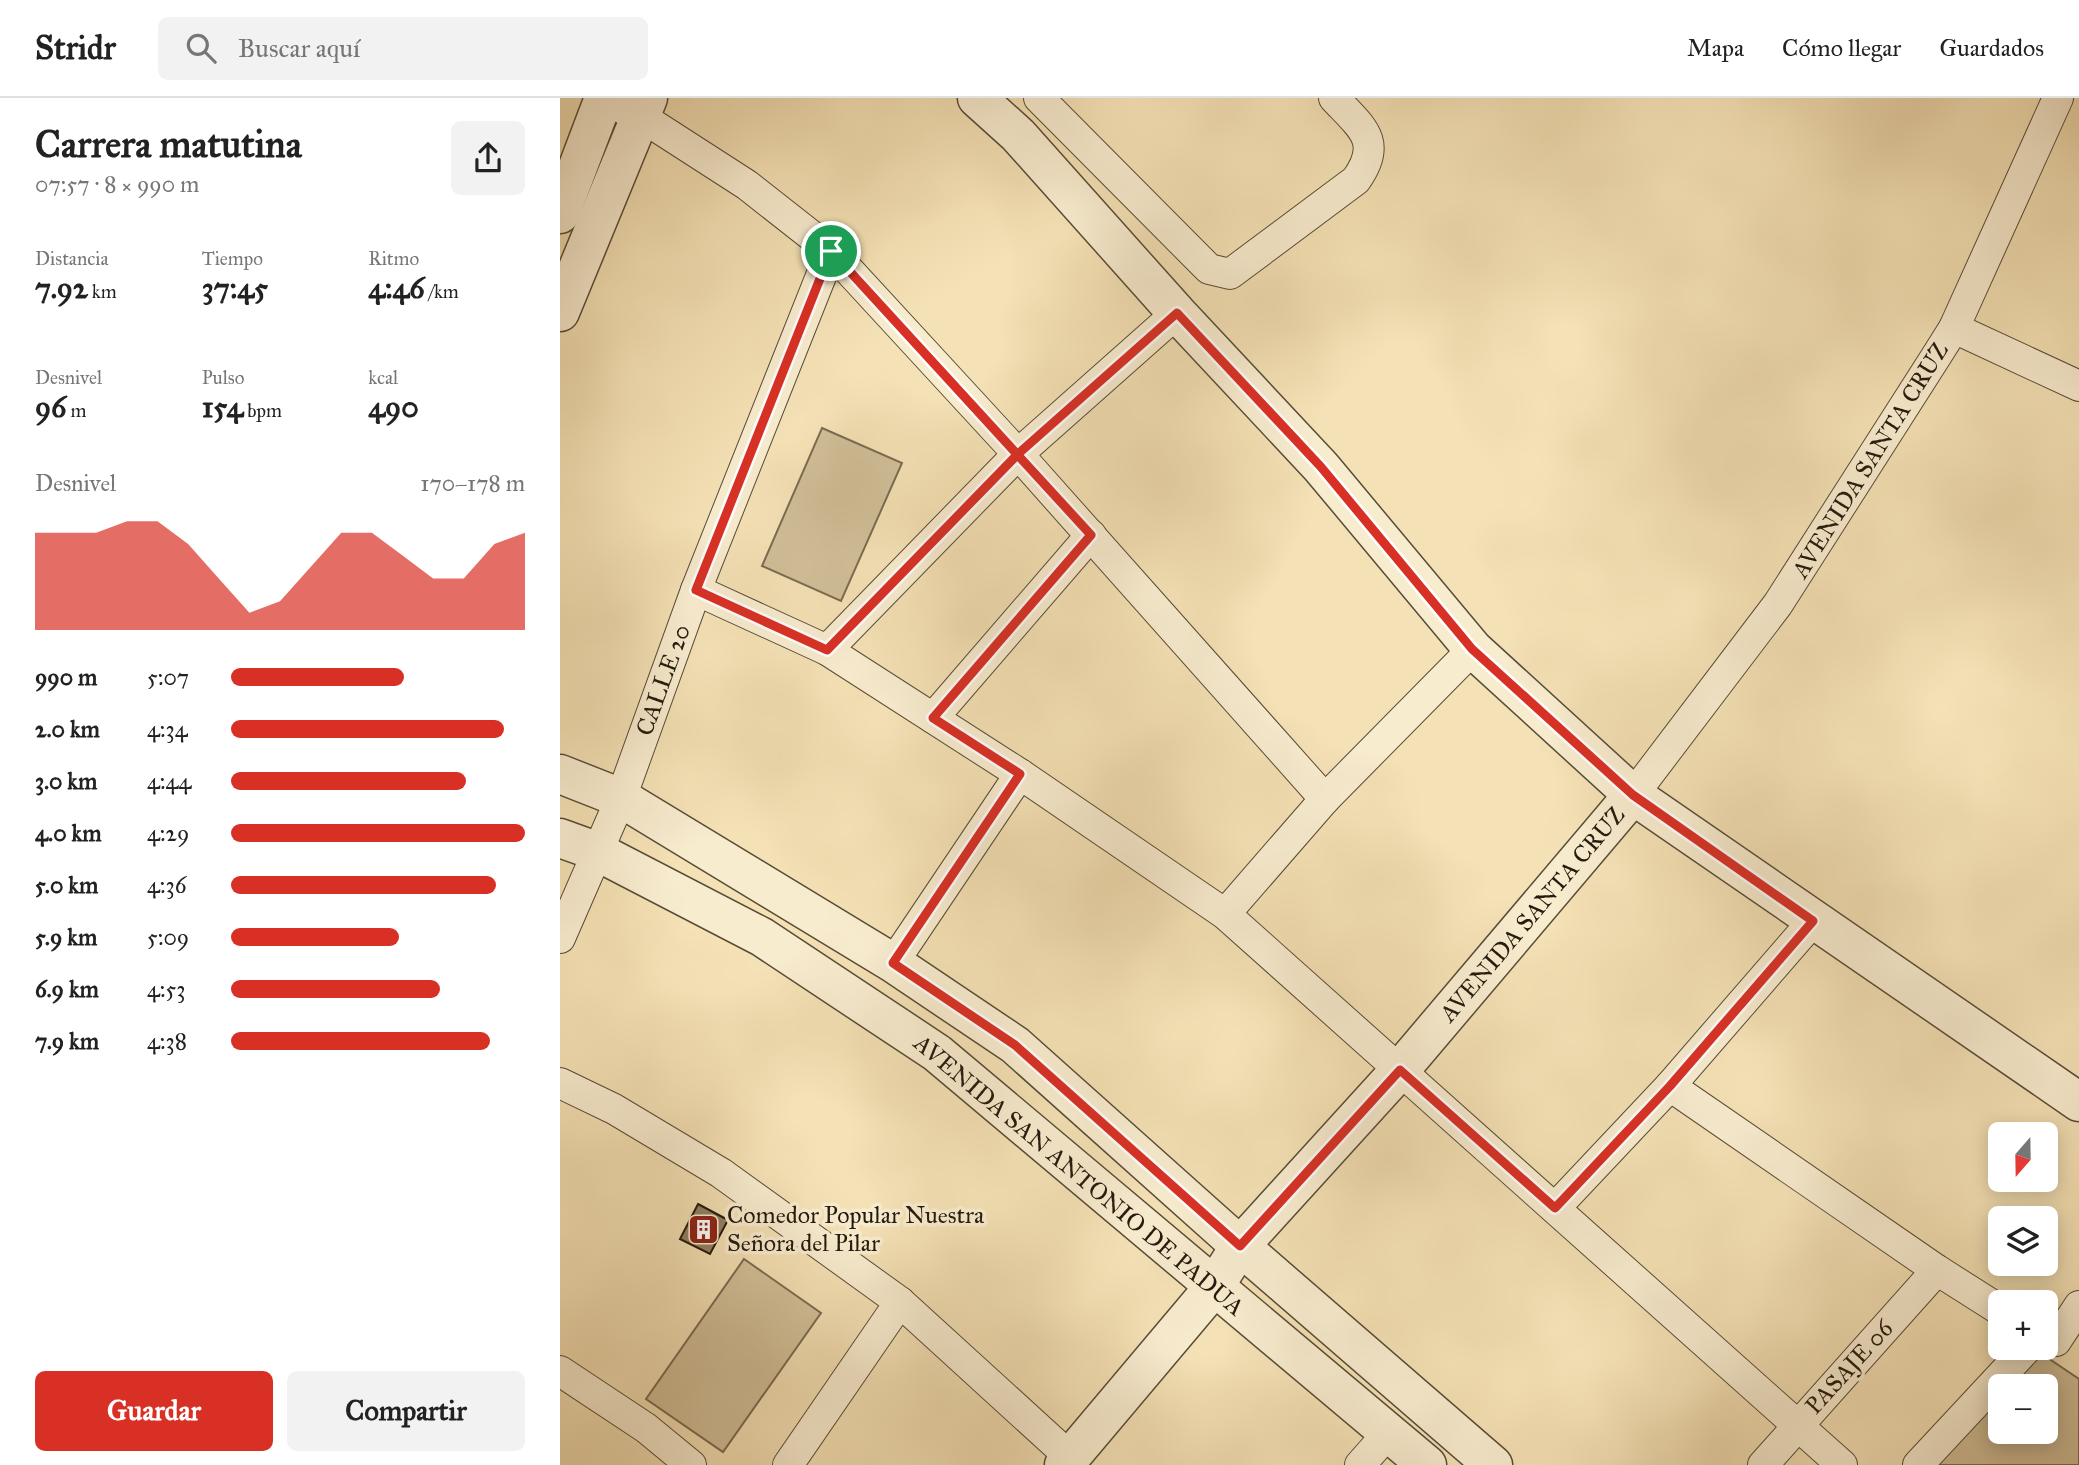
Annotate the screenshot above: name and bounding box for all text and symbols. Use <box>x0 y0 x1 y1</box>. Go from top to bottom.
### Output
search box <box>158 17 648 80</box>
text: Stridr <box>35 28 116 68</box>
icon: search <box>182 29 220 67</box>
text: Buscar aquí <box>238 32 360 64</box>
text: Mapa <box>1687 33 1744 63</box>
text: Cómo llegar <box>1782 33 1901 63</box>
text: Guardados <box>1939 33 2044 63</box>
text: Carrera matutina <box>35 121 302 167</box>
button: share <box>451 121 525 195</box>
text: 07:57 · 8 × 990 m <box>35 170 199 198</box>
pin <box>801 221 861 281</box>
icon: arrive <box>812 232 850 270</box>
text: Distancia <box>35 247 108 270</box>
text: Tiempo <box>202 247 263 270</box>
text: Ritmo <box>368 247 419 270</box>
text: 7.92 <box>35 270 88 306</box>
text: 37:45 <box>202 270 268 306</box>
text: 4:46 <box>368 270 425 306</box>
text: km <box>88 280 117 303</box>
text: /km <box>425 280 459 303</box>
street label: AVENIDA SANTA CRUZ <box>1784 336 1955 584</box>
text: Desnivel <box>35 366 102 389</box>
text: Pulso <box>202 366 244 389</box>
text: kcal <box>368 366 398 389</box>
text: 96 <box>35 389 67 425</box>
text: 154 <box>202 389 243 425</box>
text: 490 <box>368 389 419 425</box>
text: m <box>67 399 87 422</box>
text: bpm <box>243 399 282 422</box>
text: Desnivel <box>35 469 116 497</box>
text: 170–178 m <box>420 469 525 497</box>
street label: CALLE 20 <box>629 620 697 740</box>
text: 990 m <box>35 663 97 691</box>
text: 5:07 <box>147 663 189 691</box>
text: 2.0 km <box>35 715 100 743</box>
text: 4:34 <box>147 715 188 743</box>
text: 3.0 km <box>35 767 97 795</box>
text: 4:44 <box>147 767 191 795</box>
street label: AVENIDA SANTA CRUZ <box>1432 800 1631 1029</box>
text: 4.0 km <box>35 819 101 847</box>
text: 4:29 <box>147 819 189 847</box>
text: 5.0 km <box>35 871 98 899</box>
text: 4:36 <box>147 871 187 899</box>
text: 5.9 km <box>35 923 97 951</box>
text: 5:09 <box>147 923 189 951</box>
text: 6.9 km <box>35 975 99 1003</box>
text: 4:53 <box>147 975 186 1003</box>
text: 7.9 km <box>35 1027 99 1055</box>
text: 4:38 <box>147 1027 187 1055</box>
street label: AVENIDA SAN ANTONIO DE PADUA <box>907 1027 1250 1322</box>
north arrow <box>1988 1122 2058 1192</box>
map controls <box>1988 1122 2058 1444</box>
place label: Comedor Popular Nuestra Señora del Pilar <box>727 1200 985 1258</box>
button: layers <box>1988 1206 2058 1276</box>
building icon: Comedor Popular Nuestra Señora del Pilar <box>687 1212 721 1246</box>
button: + <box>1988 1290 2058 1360</box>
street label: PASAJE 06 <box>1799 1313 1900 1420</box>
button: Guardar <box>35 1371 273 1451</box>
button: Compartir <box>287 1371 525 1451</box>
button: − <box>1988 1374 2058 1444</box>

